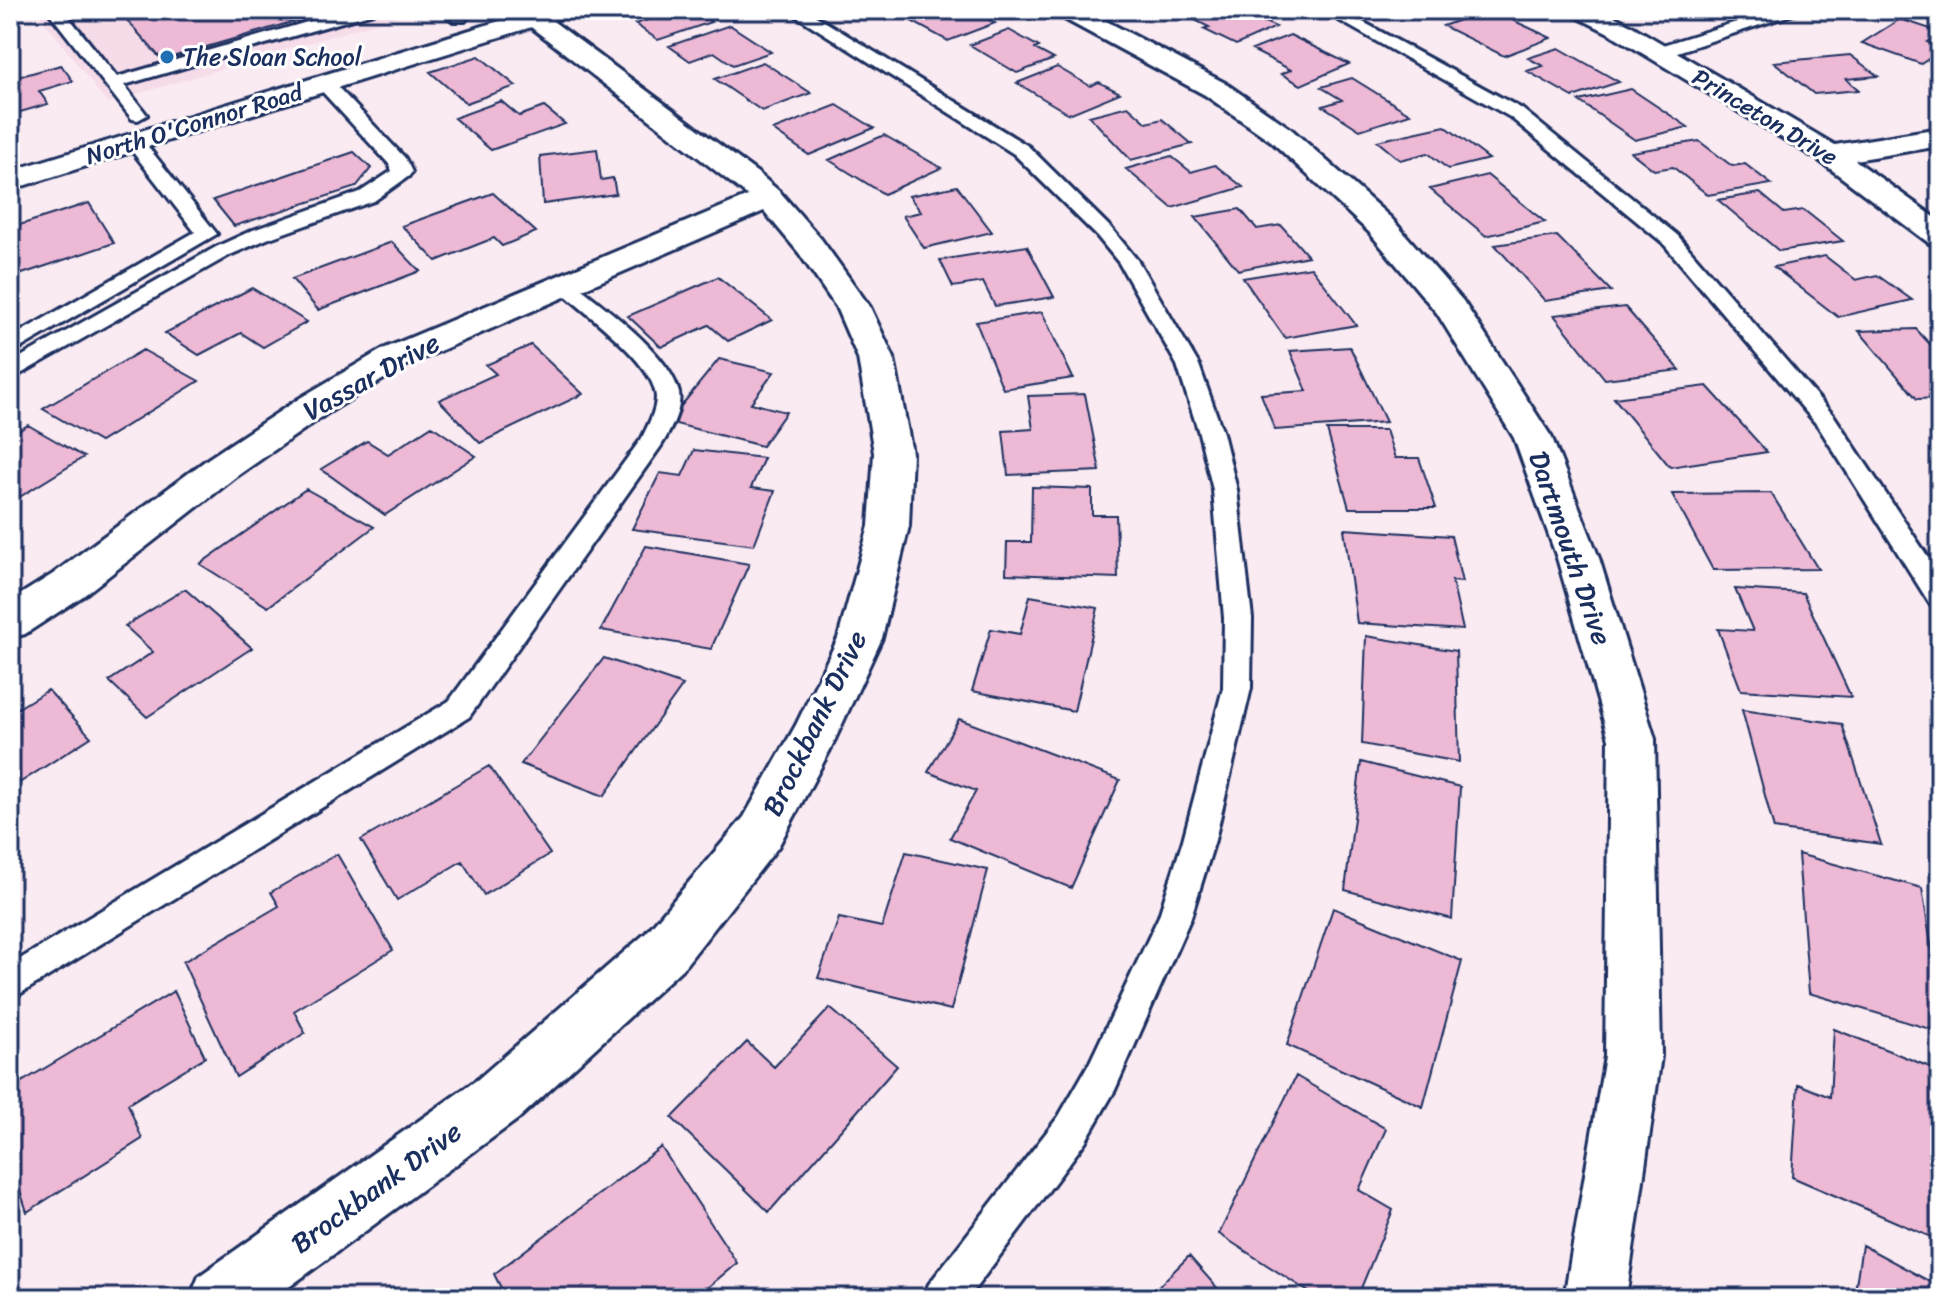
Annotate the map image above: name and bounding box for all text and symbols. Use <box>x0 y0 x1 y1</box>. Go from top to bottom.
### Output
place label: The Sloan School <box>183 36 363 78</box>
marker: The Sloan School <box>158 48 176 66</box>
street label: Princeton Drive <box>1684 57 1846 177</box>
street label: North O'Connor Road <box>80 70 310 177</box>
street label: Vassar Drive <box>293 318 449 434</box>
street label: Dartmouth Drive <box>1514 444 1627 652</box>
street label: Brockbank Drive <box>748 622 881 825</box>
street label: Brockbank Drive <box>280 1108 473 1267</box>

